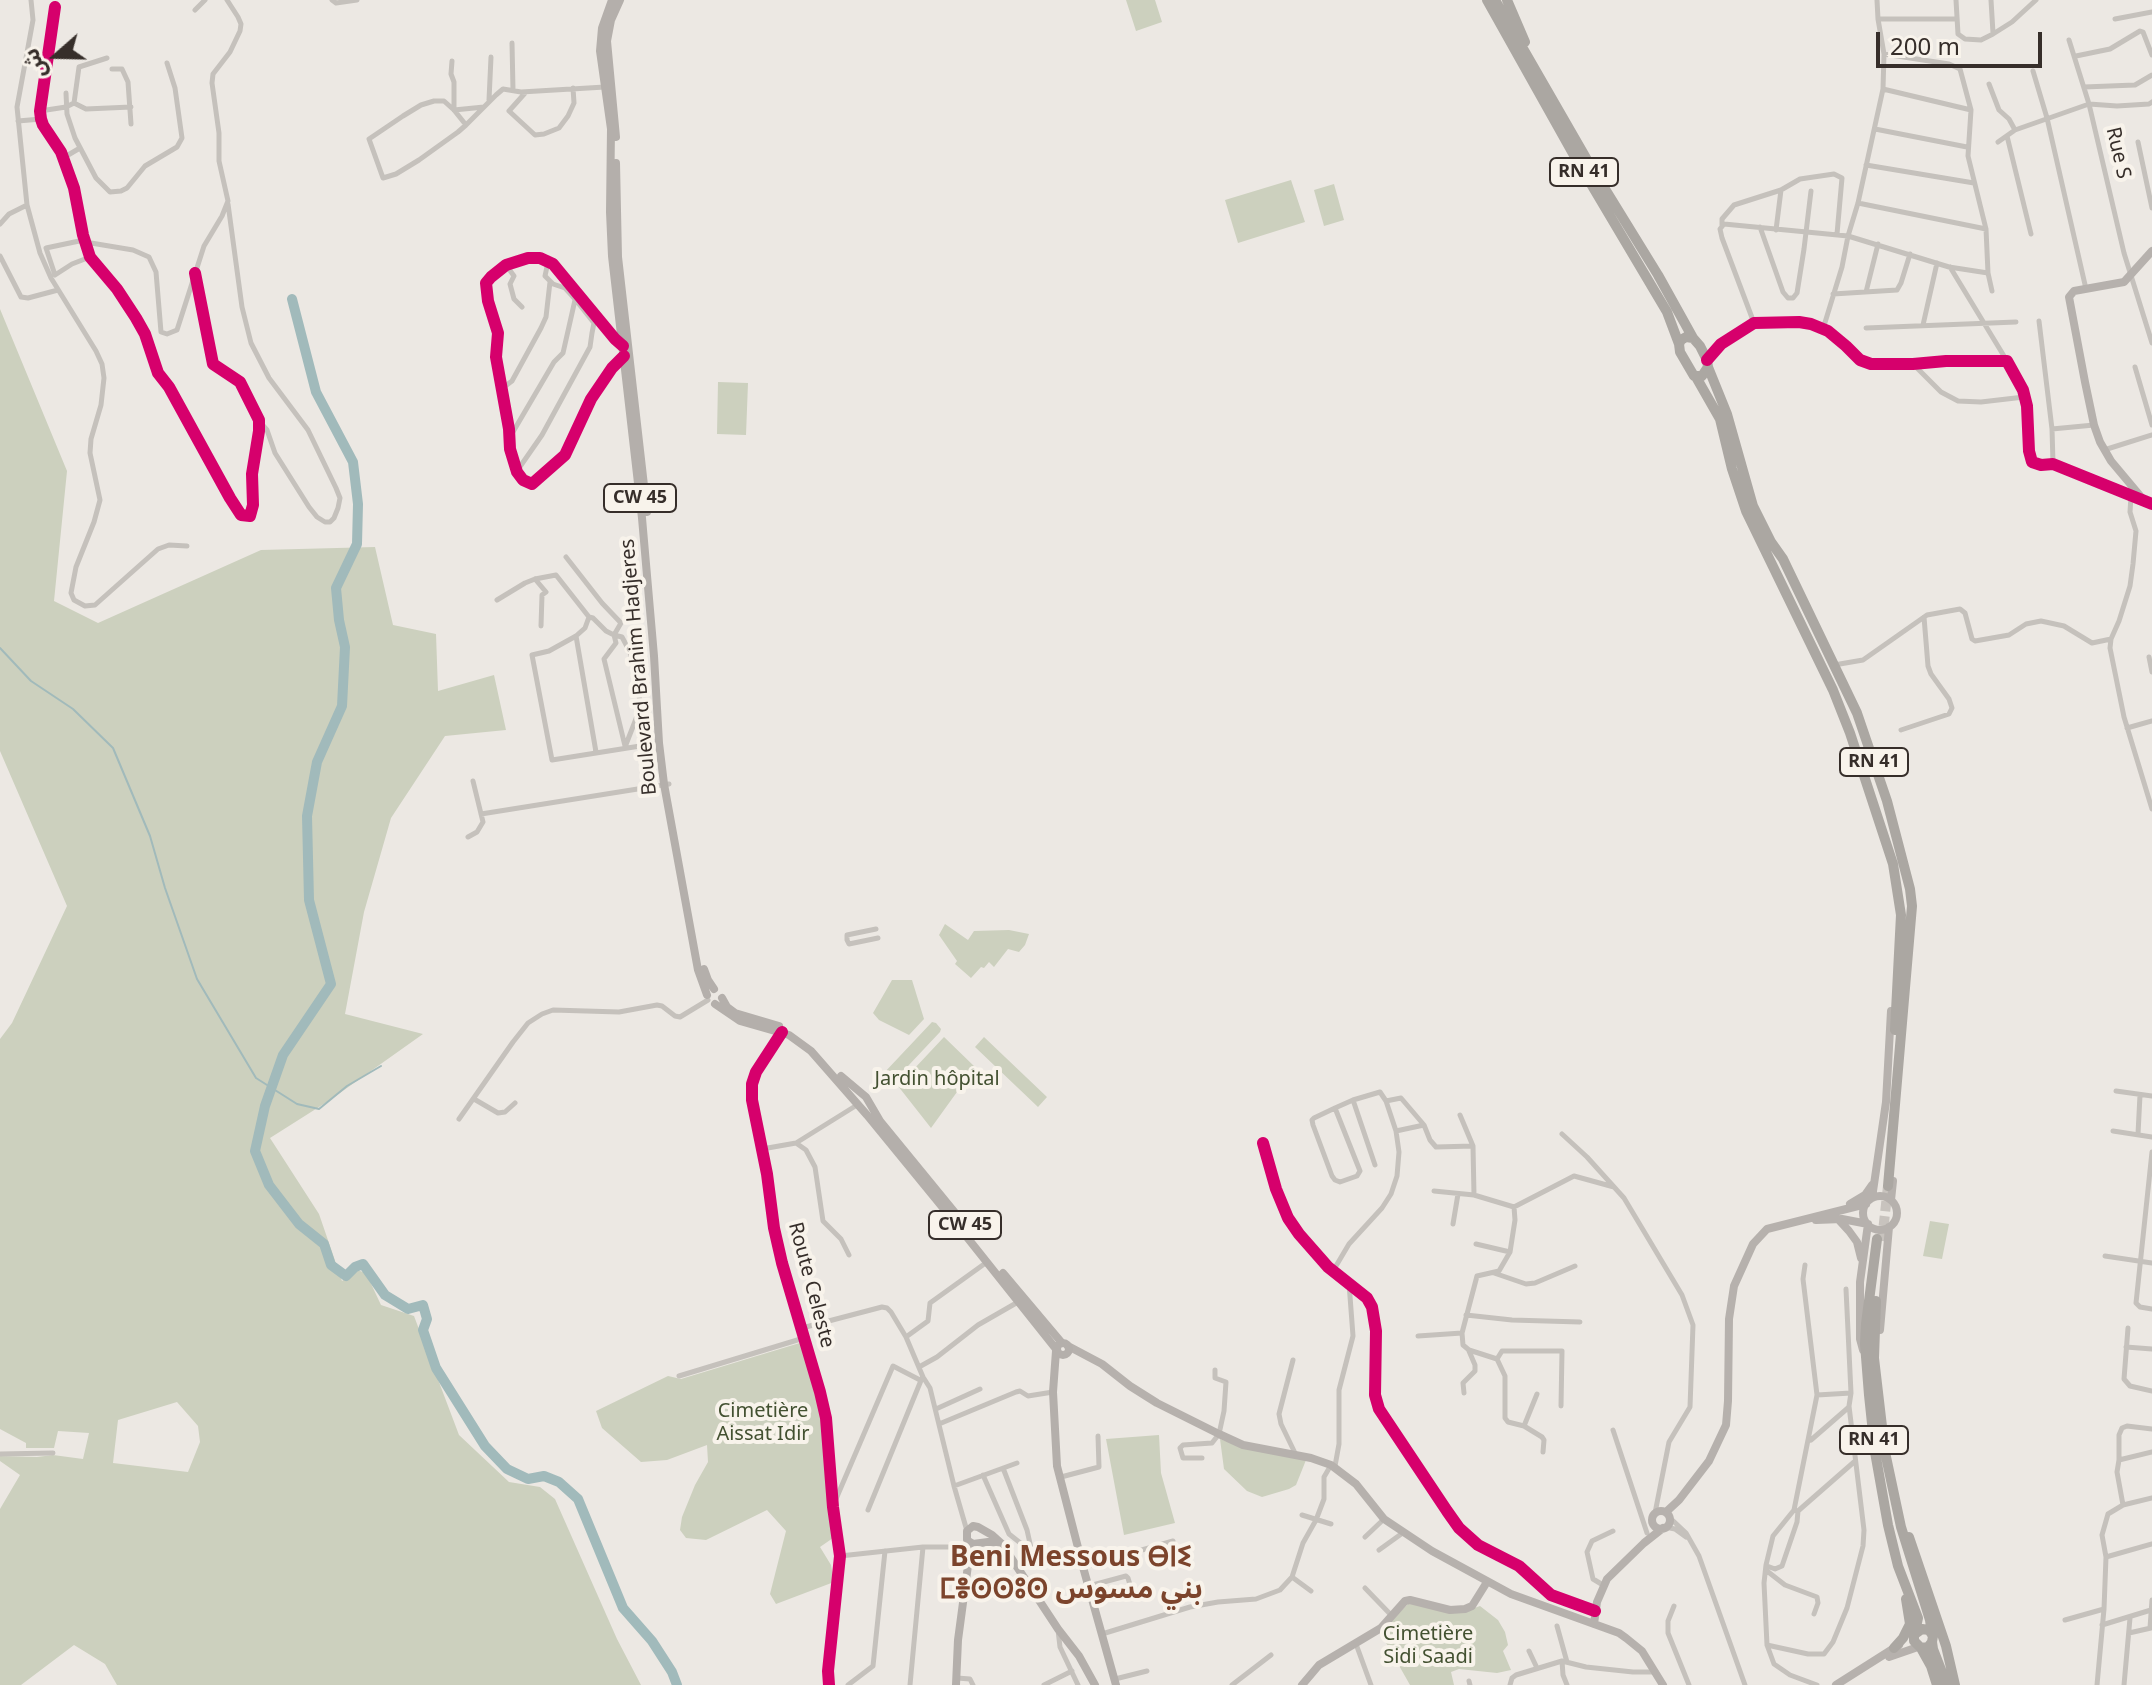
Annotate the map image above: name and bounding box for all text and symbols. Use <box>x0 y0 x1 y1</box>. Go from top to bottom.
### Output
north arrow <box>16 16 96 96</box>
scale bar <box>1880 16 2046 66</box>
text: 200 m <box>1890 29 1960 62</box>
text: ش <box>14 45 53 84</box>
street label: Rue S <box>2100 125 2136 181</box>
road number: RN 41 <box>1550 158 1618 186</box>
road number: CW 45 <box>604 484 676 512</box>
street label: Boulevard Brahim Hadjeres <box>616 538 662 796</box>
road number: RN 41 <box>1840 748 1908 776</box>
park label: Jardin hôpital <box>874 1067 1000 1091</box>
road number: CW 45 <box>929 1211 1001 1239</box>
street label: Route Celeste <box>783 1220 839 1350</box>
park label: Cimetière Aissat Idir <box>716 1399 810 1446</box>
road number: RN 41 <box>1840 1426 1908 1454</box>
district label: Beni Messous ⴱⵏⵉ ⵎⴻⵙⵙⵓⵙ بني مسوس <box>939 1541 1203 1607</box>
park label: Cimetière Sidi Saadi <box>1383 1622 1473 1669</box>

